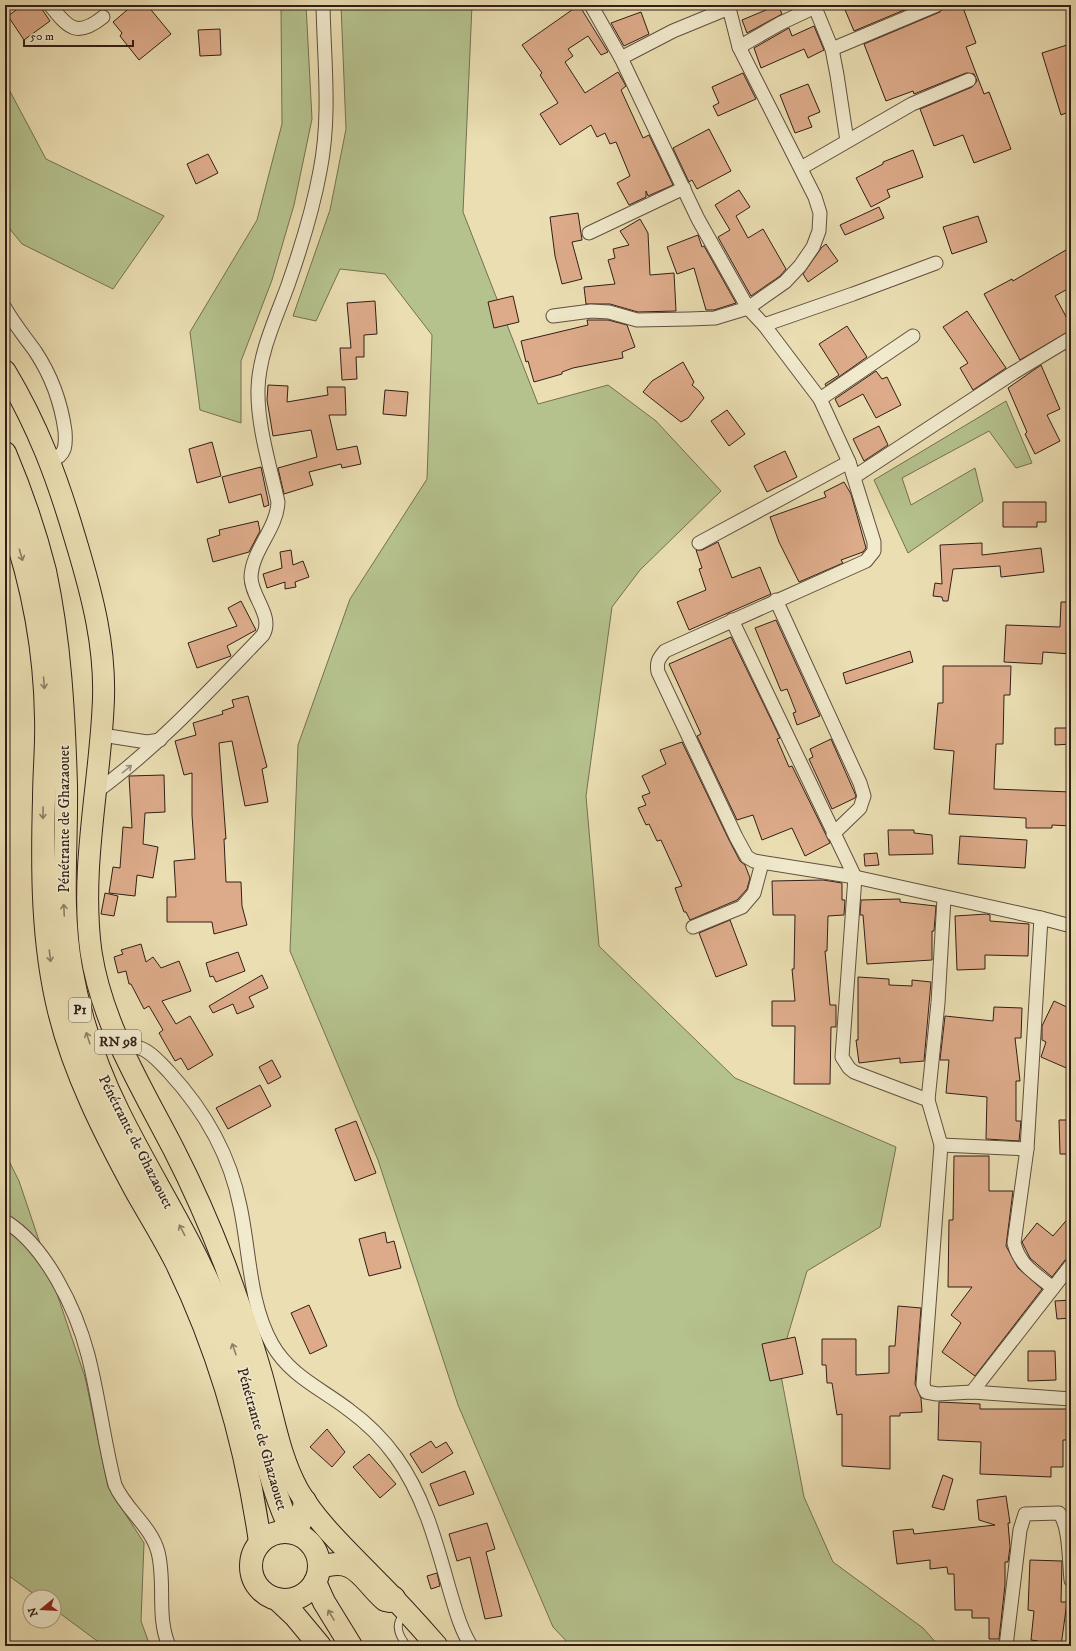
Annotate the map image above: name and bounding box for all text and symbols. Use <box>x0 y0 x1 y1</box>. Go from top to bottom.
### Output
scale bar <box>24 22 133 48</box>
text: 50 m <box>30 29 54 44</box>
one-way arrow <box>18 548 25 561</box>
one-way arrow <box>41 676 48 689</box>
street label: Pénétrante de Ghazaouet <box>55 745 74 893</box>
one-way arrow <box>122 765 133 773</box>
one-way arrow <box>39 806 47 819</box>
one-way arrow <box>61 904 68 917</box>
one-way arrow <box>46 949 54 962</box>
road number: P1 <box>69 998 91 1022</box>
road number: RN 98 <box>95 1030 141 1054</box>
one-way arrow <box>84 1031 91 1044</box>
street label: Pénétrante de Ghazaouet <box>94 1072 178 1212</box>
one-way arrow <box>178 1224 185 1236</box>
one-way arrow <box>230 1343 238 1355</box>
street label: Pénétrante de Ghazaouet <box>233 1365 292 1513</box>
north arrow <box>22 1589 62 1629</box>
text: N <box>25 1605 41 1618</box>
one-way arrow <box>327 1609 335 1621</box>

